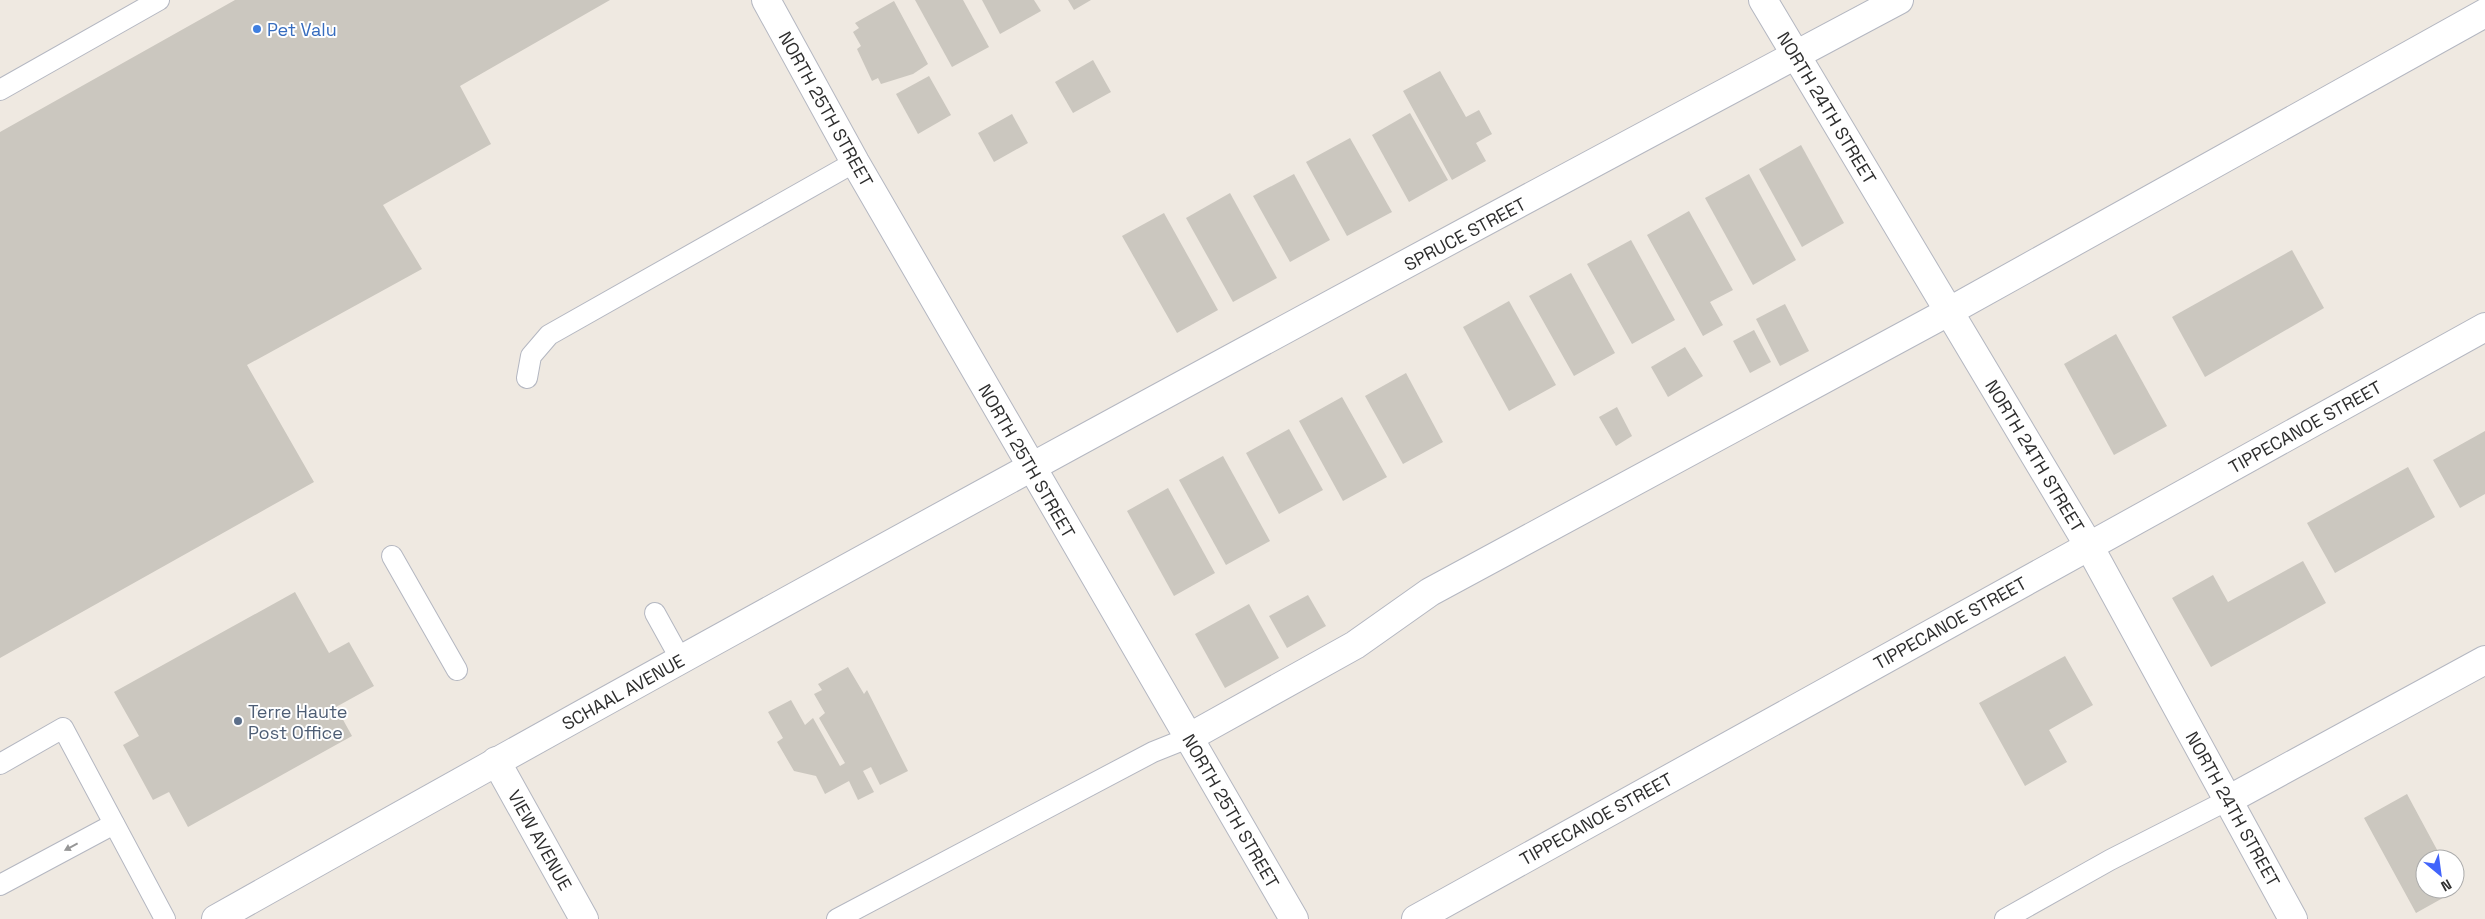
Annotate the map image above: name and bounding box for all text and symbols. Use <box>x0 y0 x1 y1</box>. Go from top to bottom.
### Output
place label: Pet Valu <box>267 18 337 41</box>
marker: Pet Valu <box>251 23 263 35</box>
street label: NORTH 25TH STREET <box>774 27 878 191</box>
street label: NORTH 24TH STREET <box>1772 27 1882 189</box>
street label: SPRUCE STREET <box>1400 192 1530 276</box>
street label: NORTH 24TH STREET <box>1980 375 2090 537</box>
street label: TIPPECANOE STREET <box>2224 375 2386 479</box>
street label: NORTH 25TH STREET <box>974 380 1081 542</box>
street label: TIPPECANOE STREET <box>1869 571 2031 675</box>
street label: SCHAAL AVENUE <box>558 649 688 735</box>
place label: Terre Haute Post Office <box>248 700 348 744</box>
marker: Terre Haute Post Office <box>232 715 244 727</box>
street label: NORTH 24TH STREET <box>2181 727 2285 891</box>
street label: NORTH 25TH STREET <box>1178 730 1285 892</box>
street label: TIPPECANOE STREET <box>1515 767 1677 871</box>
street label: VIEW AVENUE <box>503 786 577 894</box>
one-way arrow <box>64 843 78 852</box>
north arrow <box>2415 849 2465 899</box>
text: N <box>2438 875 2455 896</box>

